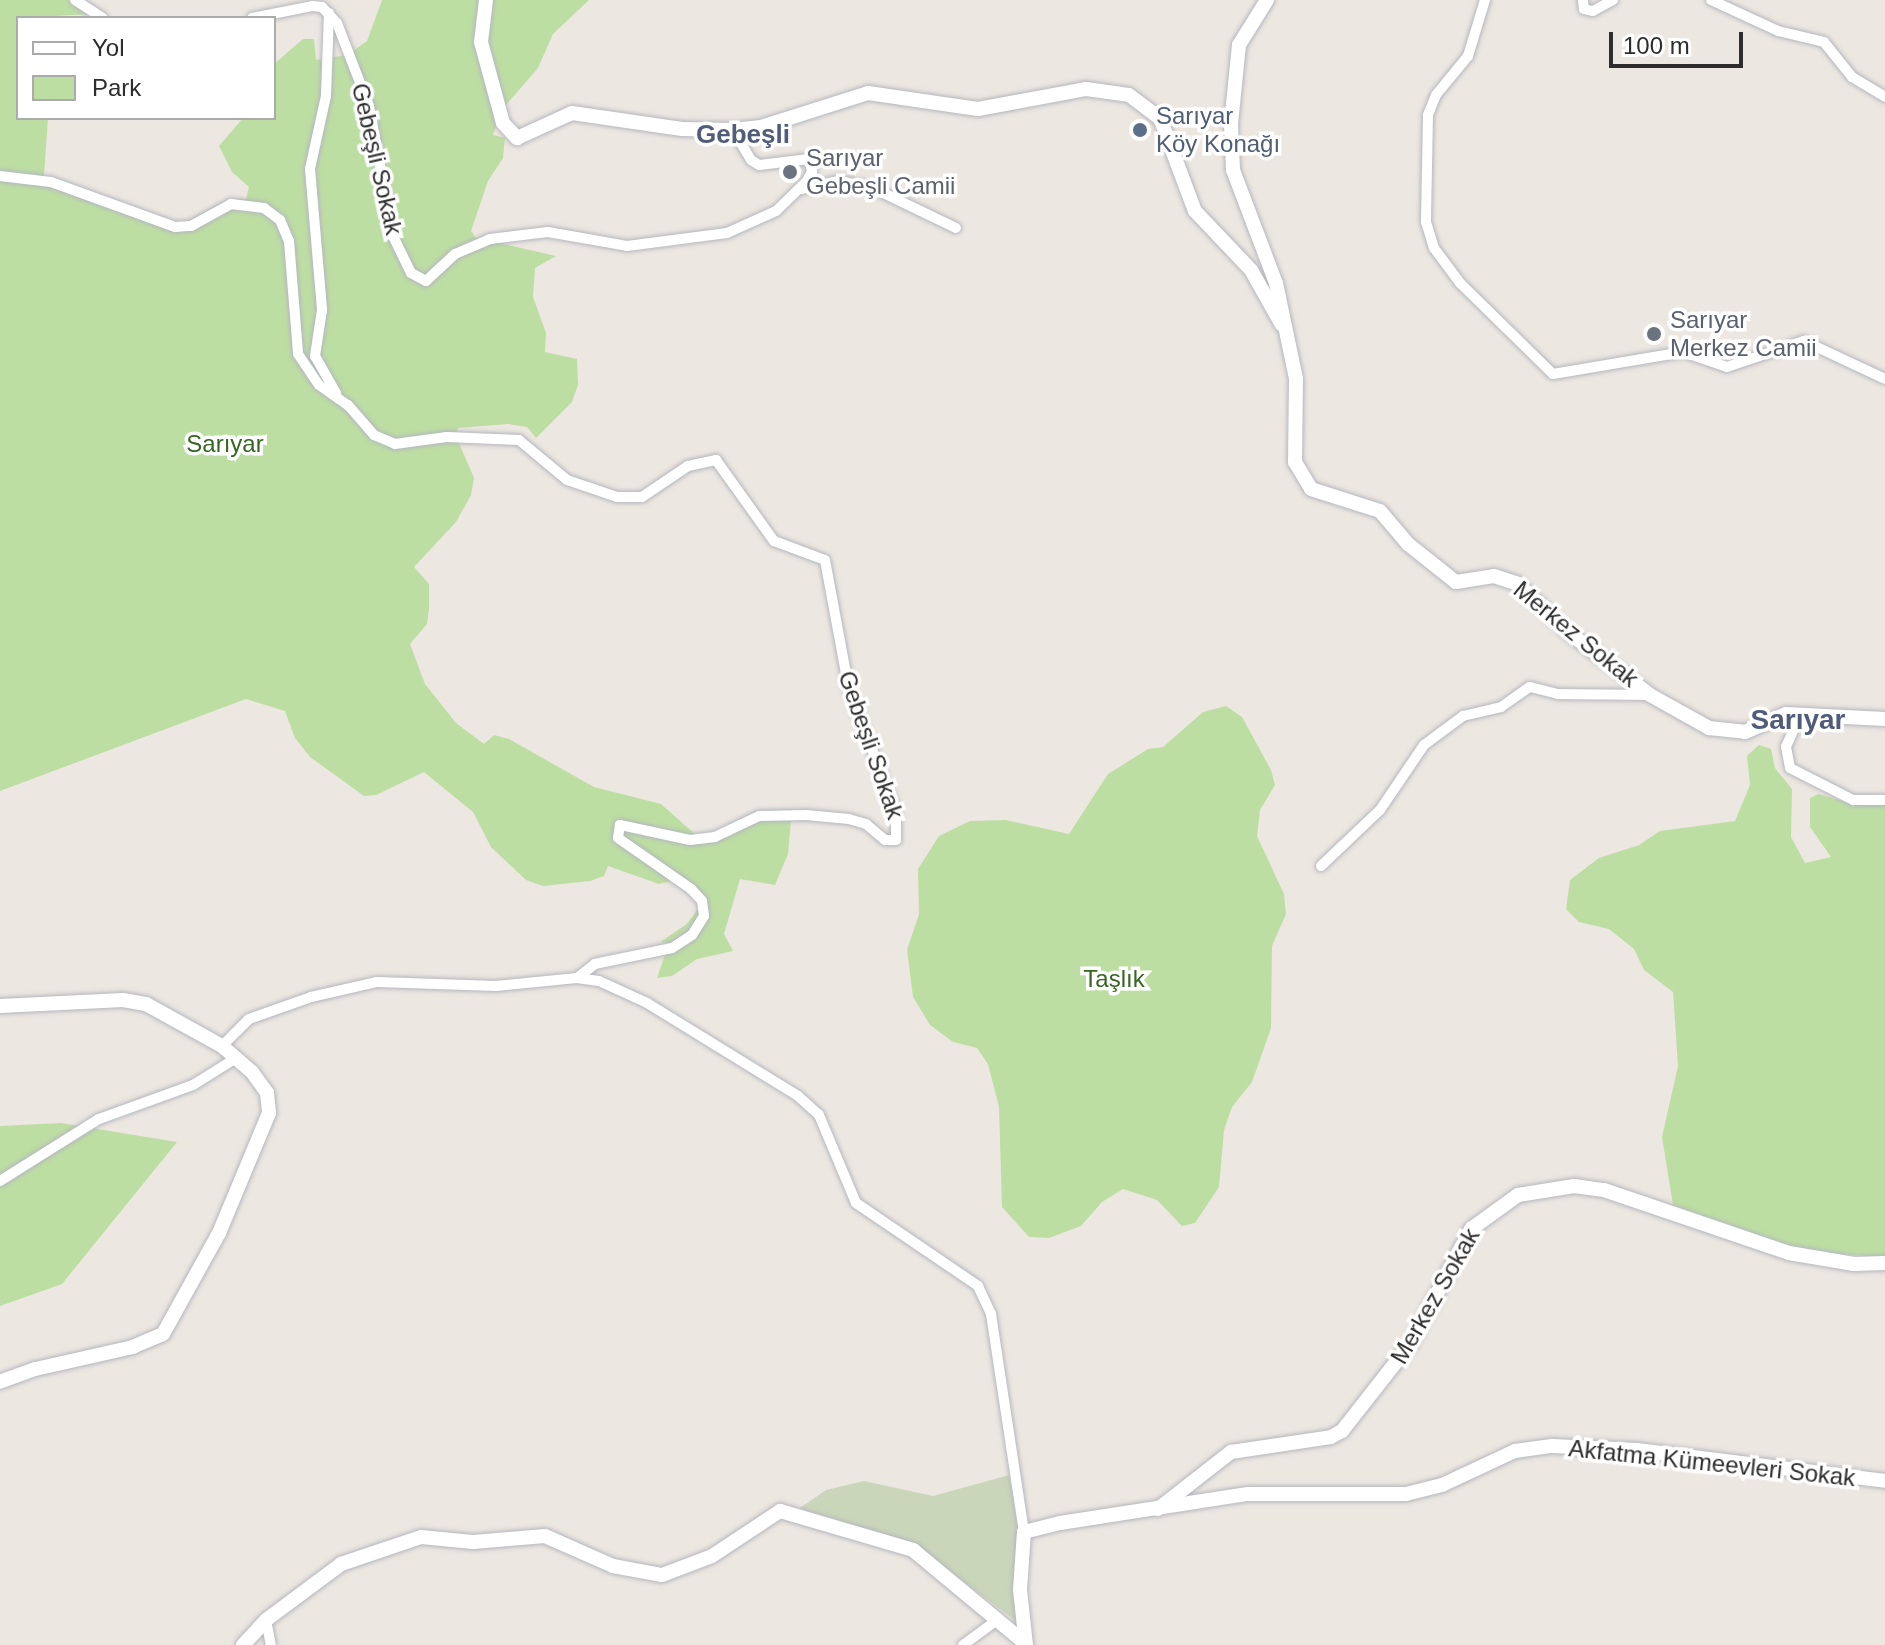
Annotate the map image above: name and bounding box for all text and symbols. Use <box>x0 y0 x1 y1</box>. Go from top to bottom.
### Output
legend <box>16 16 276 120</box>
scale bar <box>1613 16 1747 66</box>
text: 100 m <box>1623 32 1690 59</box>
text: Yol <box>92 34 124 61</box>
text: Park <box>92 74 141 101</box>
street label: Gebeşli Sokak <box>346 80 408 238</box>
place label: Sarıyar Köy Konağı <box>1156 102 1280 158</box>
district label: Gebeşli <box>696 119 790 151</box>
marker: Sarıyar Köy Konağı <box>1131 121 1149 139</box>
place label: Sarıyar Gebeşli Camii <box>806 144 955 200</box>
marker: Sarıyar Gebeşli Camii <box>781 163 799 181</box>
place label: Sarıyar Merkez Camii <box>1670 306 1817 362</box>
marker: Sarıyar Merkez Camii <box>1645 325 1663 343</box>
park label: Sarıyar <box>186 430 264 458</box>
street label: Merkez Sokak <box>1508 575 1644 693</box>
street label: Gebeşli Sokak <box>832 667 910 823</box>
district label: Sarıyar <box>1751 703 1845 737</box>
park label: Taşlık <box>1083 965 1145 993</box>
street label: Merkez Sokak <box>1385 1223 1485 1369</box>
street label: Akfatma Kümeevleri Sokak <box>1567 1434 1857 1492</box>

